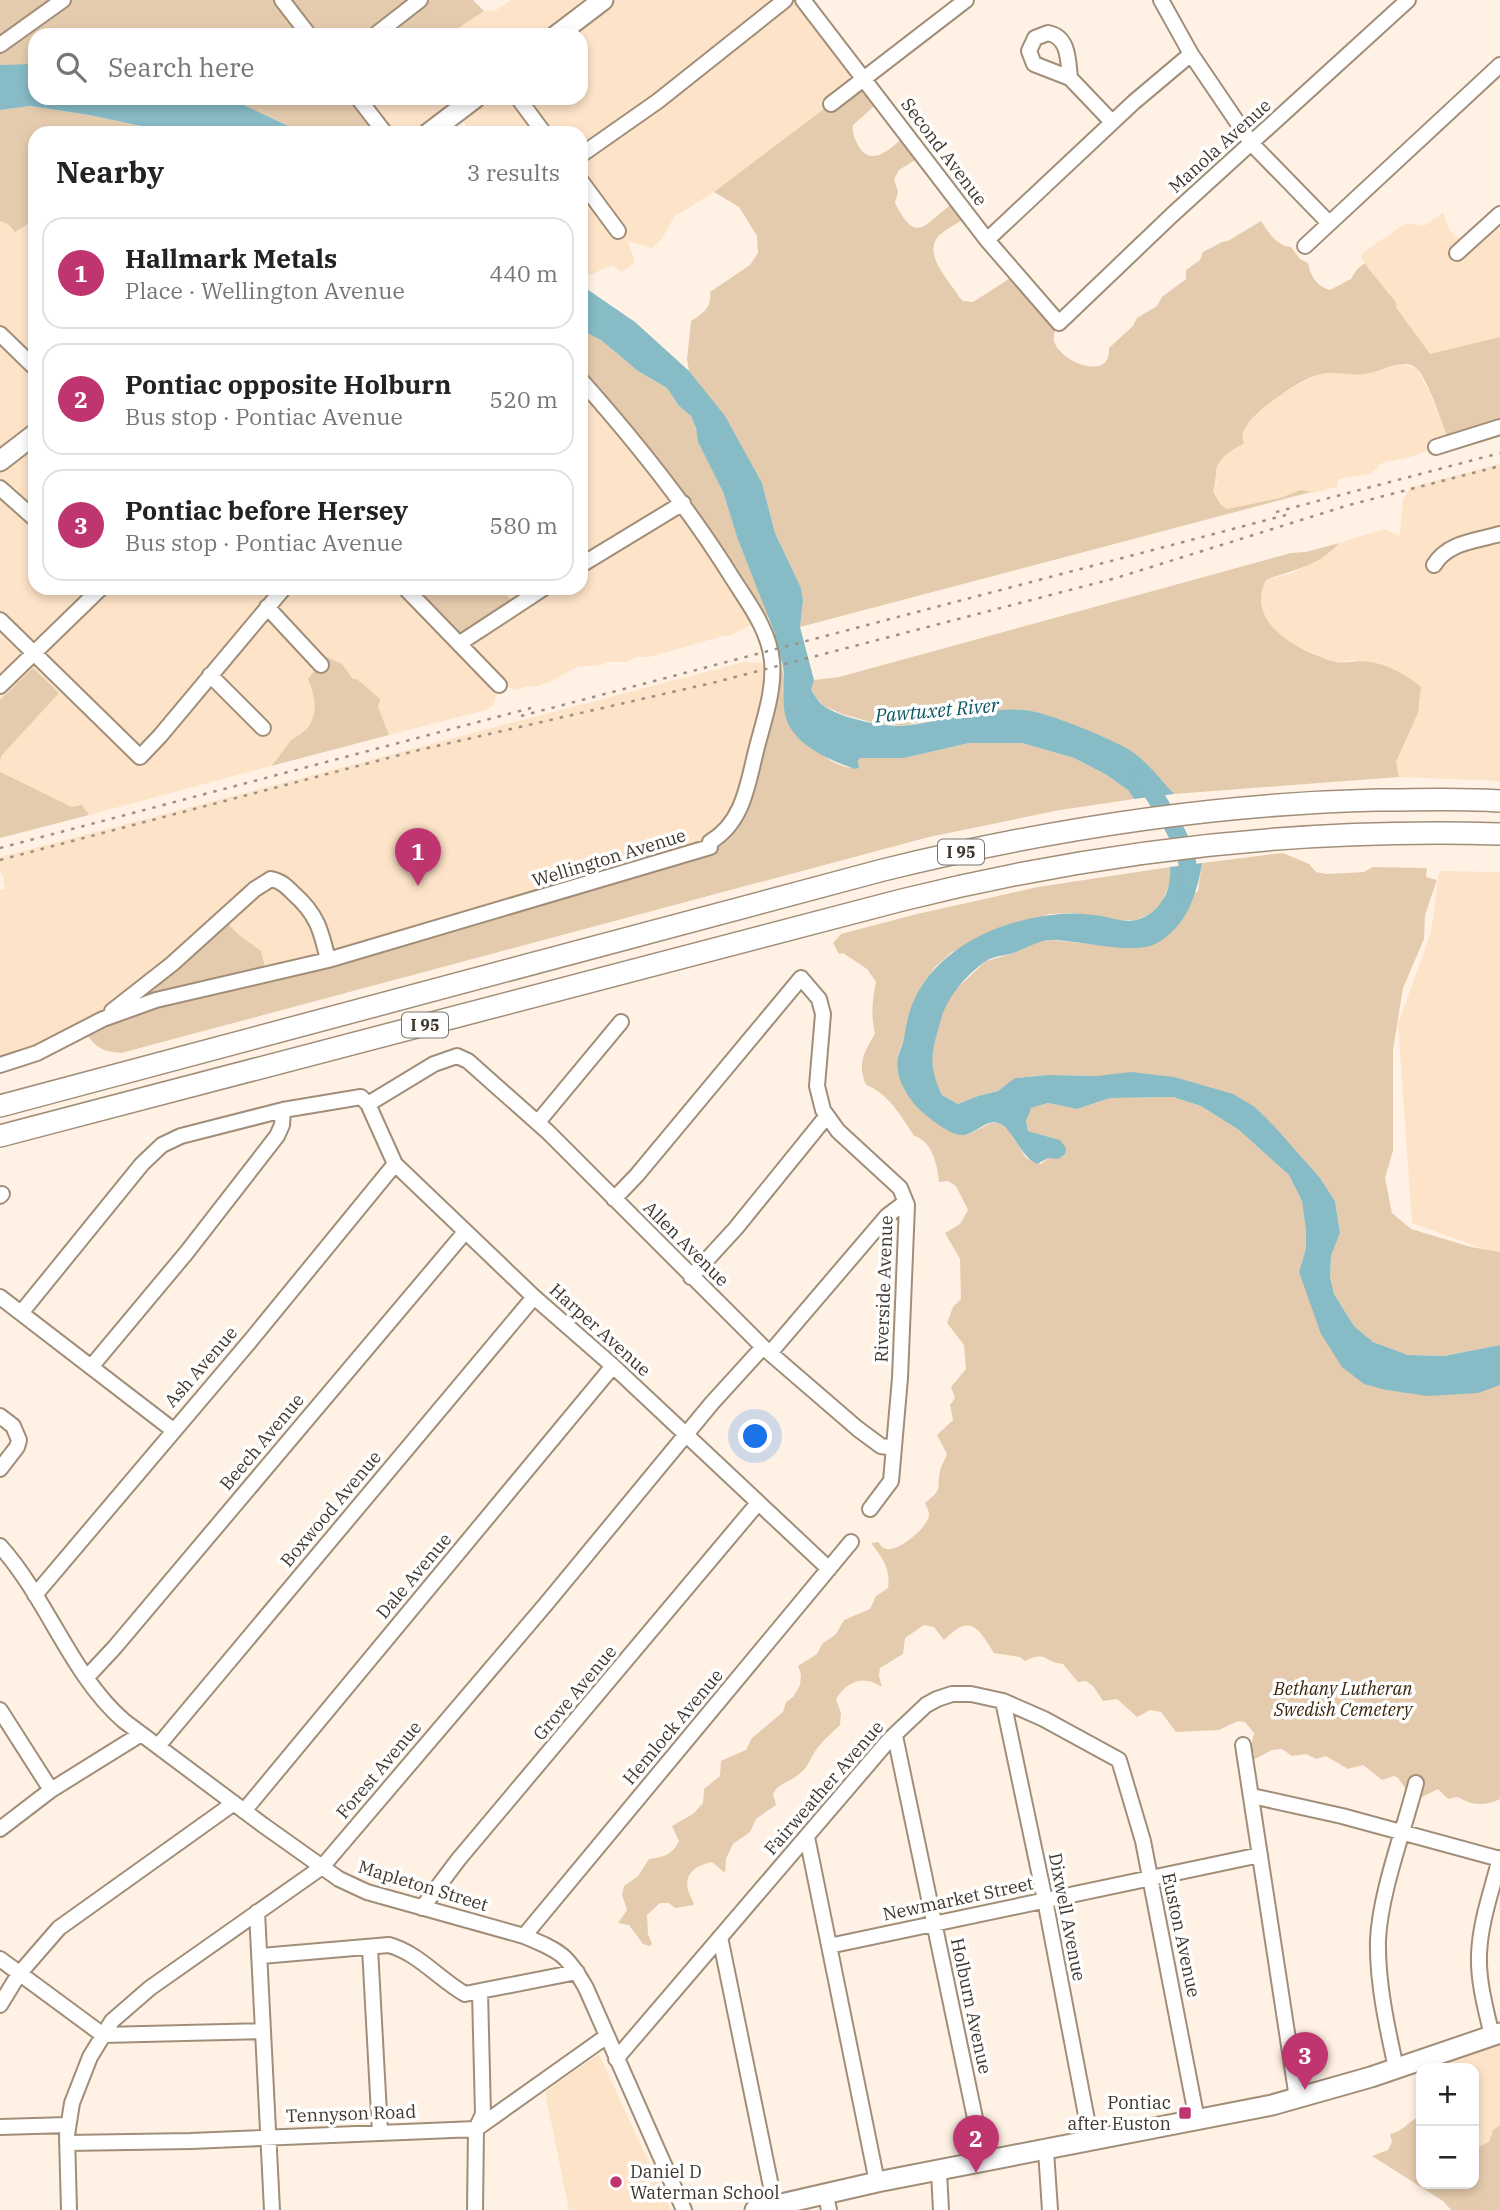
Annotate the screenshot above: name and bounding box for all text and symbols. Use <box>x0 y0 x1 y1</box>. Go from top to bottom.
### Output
search box <box>28 28 588 105</box>
icon: search <box>52 48 90 86</box>
text: Search here <box>108 50 254 84</box>
street label: Second Avenue <box>896 93 993 210</box>
street label: Manola Avenue <box>1164 94 1276 198</box>
text: Nearby <box>56 152 164 191</box>
text: 3 results <box>467 157 560 187</box>
text: Hallmark Metals <box>125 241 337 275</box>
text: 1 <box>74 258 88 288</box>
text: 440 m <box>489 258 558 288</box>
text: Place · Wellington Avenue <box>125 275 405 305</box>
text: Pontiac opposite Holburn <box>125 367 451 401</box>
text: 2 <box>74 384 88 414</box>
text: 520 m <box>489 384 558 414</box>
text: Bus stop · Pontiac Avenue <box>125 401 403 431</box>
text: Pontiac before Hersey <box>125 493 408 527</box>
text: 3 <box>74 510 88 540</box>
text: 580 m <box>489 510 558 540</box>
text: Bus stop · Pontiac Avenue <box>125 527 403 557</box>
water label: Pawtuxet River <box>873 693 1001 727</box>
street label: Wellington Avenue <box>529 823 688 892</box>
pin: 1 <box>395 828 441 886</box>
road number: I 95 <box>938 839 984 864</box>
road number: I 95 <box>402 1012 448 1037</box>
street label: Allen Avenue <box>639 1196 734 1291</box>
street label: Riverside Avenue <box>869 1215 898 1363</box>
street label: Harper Avenue <box>545 1278 656 1381</box>
street label: Ash Avenue <box>159 1321 242 1412</box>
street label: Beech Avenue <box>214 1389 309 1495</box>
your location <box>738 1419 772 1453</box>
street label: Boxwood Avenue <box>275 1446 386 1572</box>
street label: Dale Avenue <box>371 1528 456 1623</box>
street label: Grove Avenue <box>528 1640 621 1745</box>
street label: Hemlock Avenue <box>618 1664 728 1789</box>
park label: Bethany Lutheran Swedish Cemetery <box>1273 1677 1414 1721</box>
street label: Forest Avenue <box>331 1716 426 1823</box>
street label: Fairweather Avenue <box>759 1716 888 1860</box>
street label: Dixwell Avenue <box>1044 1851 1091 1983</box>
street label: Mapleton Street <box>356 1855 491 1916</box>
street label: Euston Avenue <box>1157 1870 1206 1999</box>
street label: Newmarket Street <box>880 1871 1035 1926</box>
street label: Holburn Avenue <box>946 1936 997 2076</box>
pin: 3 <box>1282 2032 1328 2090</box>
map controls <box>1416 2063 1479 2189</box>
button: + <box>1416 2063 1479 2126</box>
place label: Pontiac after Euston <box>1068 2091 1171 2135</box>
street label: Tennyson Road <box>285 2100 417 2127</box>
marker: Pontiac after Euston <box>1177 2105 1193 2121</box>
pin: 2 <box>953 2115 999 2173</box>
button: − <box>1416 2126 1479 2189</box>
place label: Daniel D Waterman School <box>630 2160 780 2204</box>
marker: Daniel D Waterman School <box>608 2174 624 2190</box>

